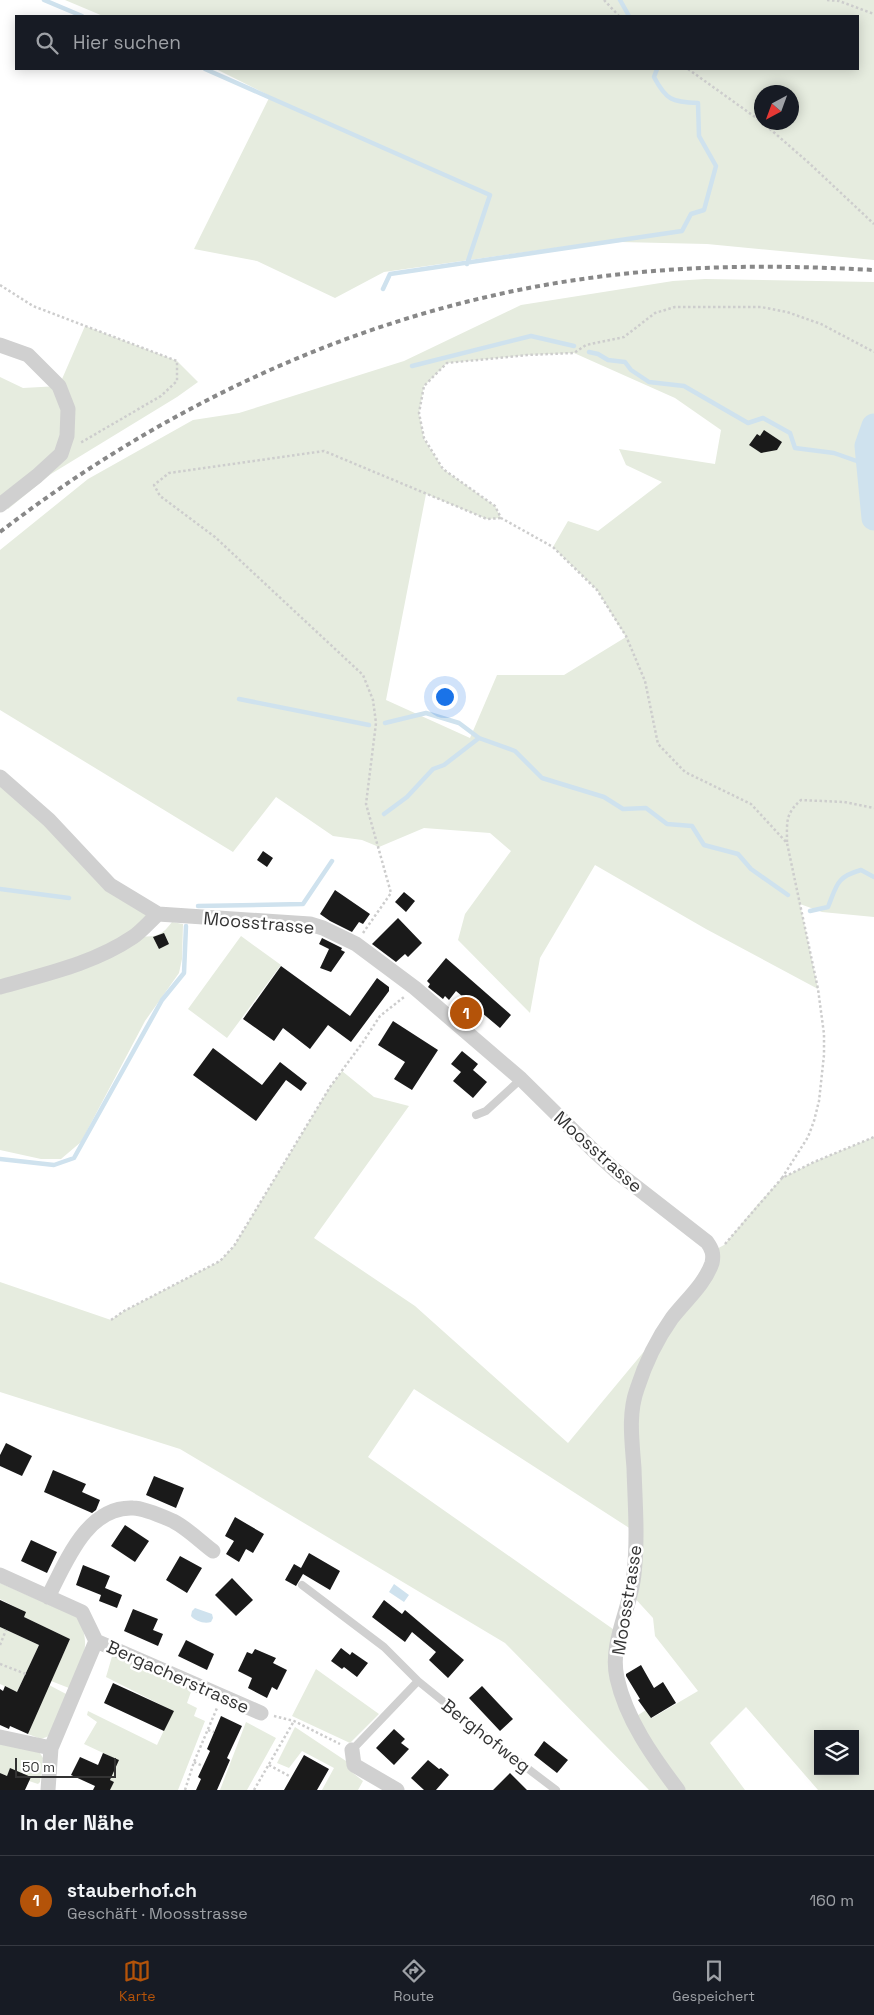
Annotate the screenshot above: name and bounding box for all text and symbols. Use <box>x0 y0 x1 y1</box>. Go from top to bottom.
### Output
search box <box>15 15 859 70</box>
icon: search <box>33 29 61 57</box>
text: Hier suchen <box>73 30 181 55</box>
north arrow <box>754 85 799 130</box>
your location <box>432 684 458 710</box>
street label: Moosstrasse <box>203 906 315 939</box>
pin: 1 <box>450 994 482 1032</box>
street label: Moosstrasse <box>549 1106 647 1197</box>
street label: Moosstrasse <box>606 1543 647 1657</box>
street label: Bergacherstrasse <box>103 1635 253 1718</box>
street label: Berghofweg <box>437 1694 535 1778</box>
map controls <box>814 1730 859 1775</box>
button: layers <box>814 1730 859 1775</box>
scale bar <box>15 1755 116 1778</box>
text: 50 m <box>22 1758 55 1776</box>
text: In der Nähe <box>20 1809 134 1836</box>
text: stauberhof.ch <box>67 1878 197 1903</box>
text: 1 <box>32 1890 40 1911</box>
text: 160 m <box>809 1890 854 1911</box>
text: Geschäft · Moosstrasse <box>67 1903 248 1924</box>
tab: Karte <box>119 1957 155 2005</box>
tab: Route <box>394 1957 434 2005</box>
tab: Gespeichert <box>672 1957 755 2005</box>

